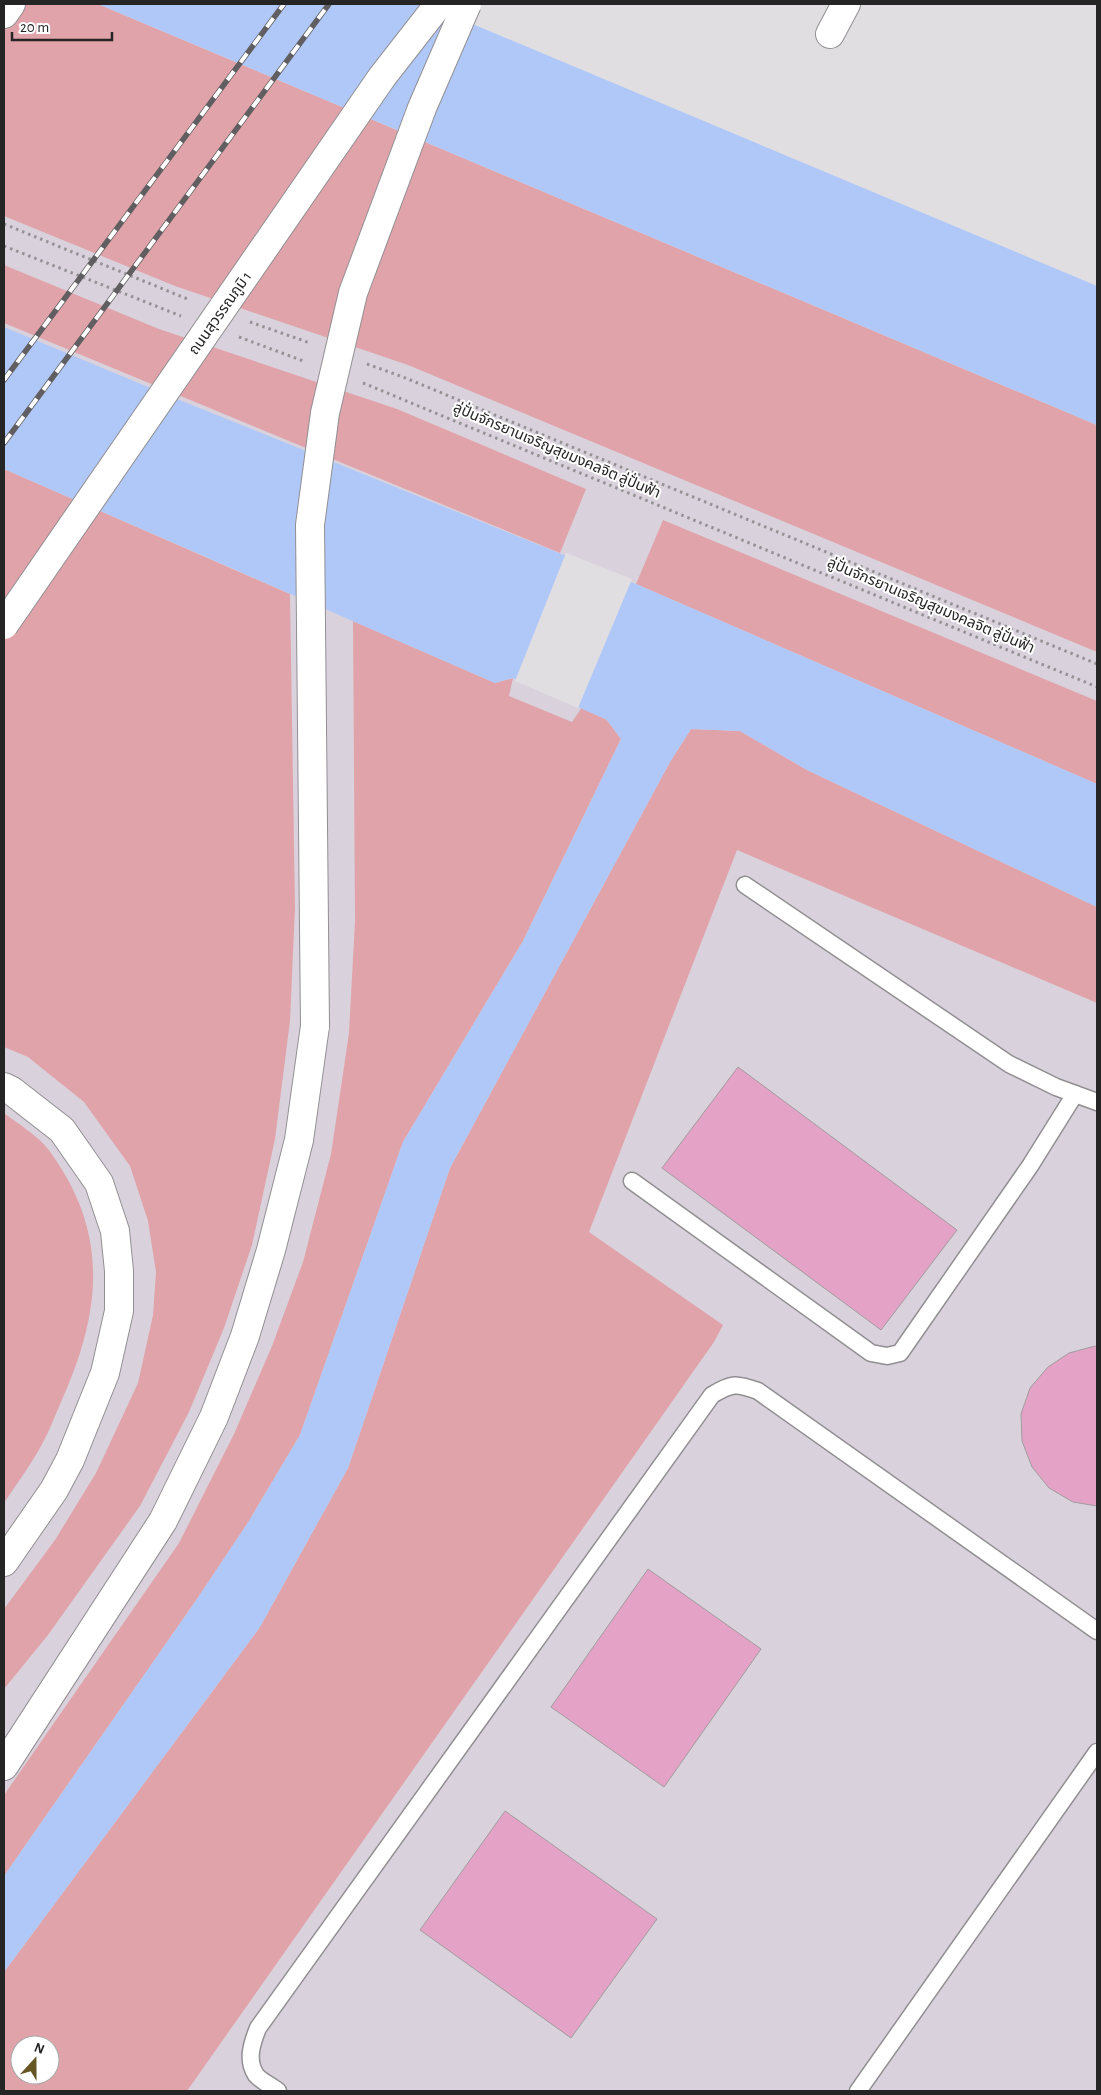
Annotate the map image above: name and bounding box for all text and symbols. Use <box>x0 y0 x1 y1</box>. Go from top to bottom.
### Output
scale bar <box>12 10 112 42</box>
text: 20 m <box>20 20 49 35</box>
street label: ถนนสุวรรณภูมิ 1 <box>186 269 255 358</box>
street label: ลู่ปั่นจักรยานเจริญสุขมงคลจิต ลู่ปั่นฟ้า <box>451 397 664 502</box>
street label: ลู่ปั่นจักรยานเจริญสุขมงคลจิต ลู่ปั่นฟ้า <box>825 552 1038 657</box>
north arrow <box>10 2035 60 2085</box>
text: N <box>32 2041 46 2057</box>

